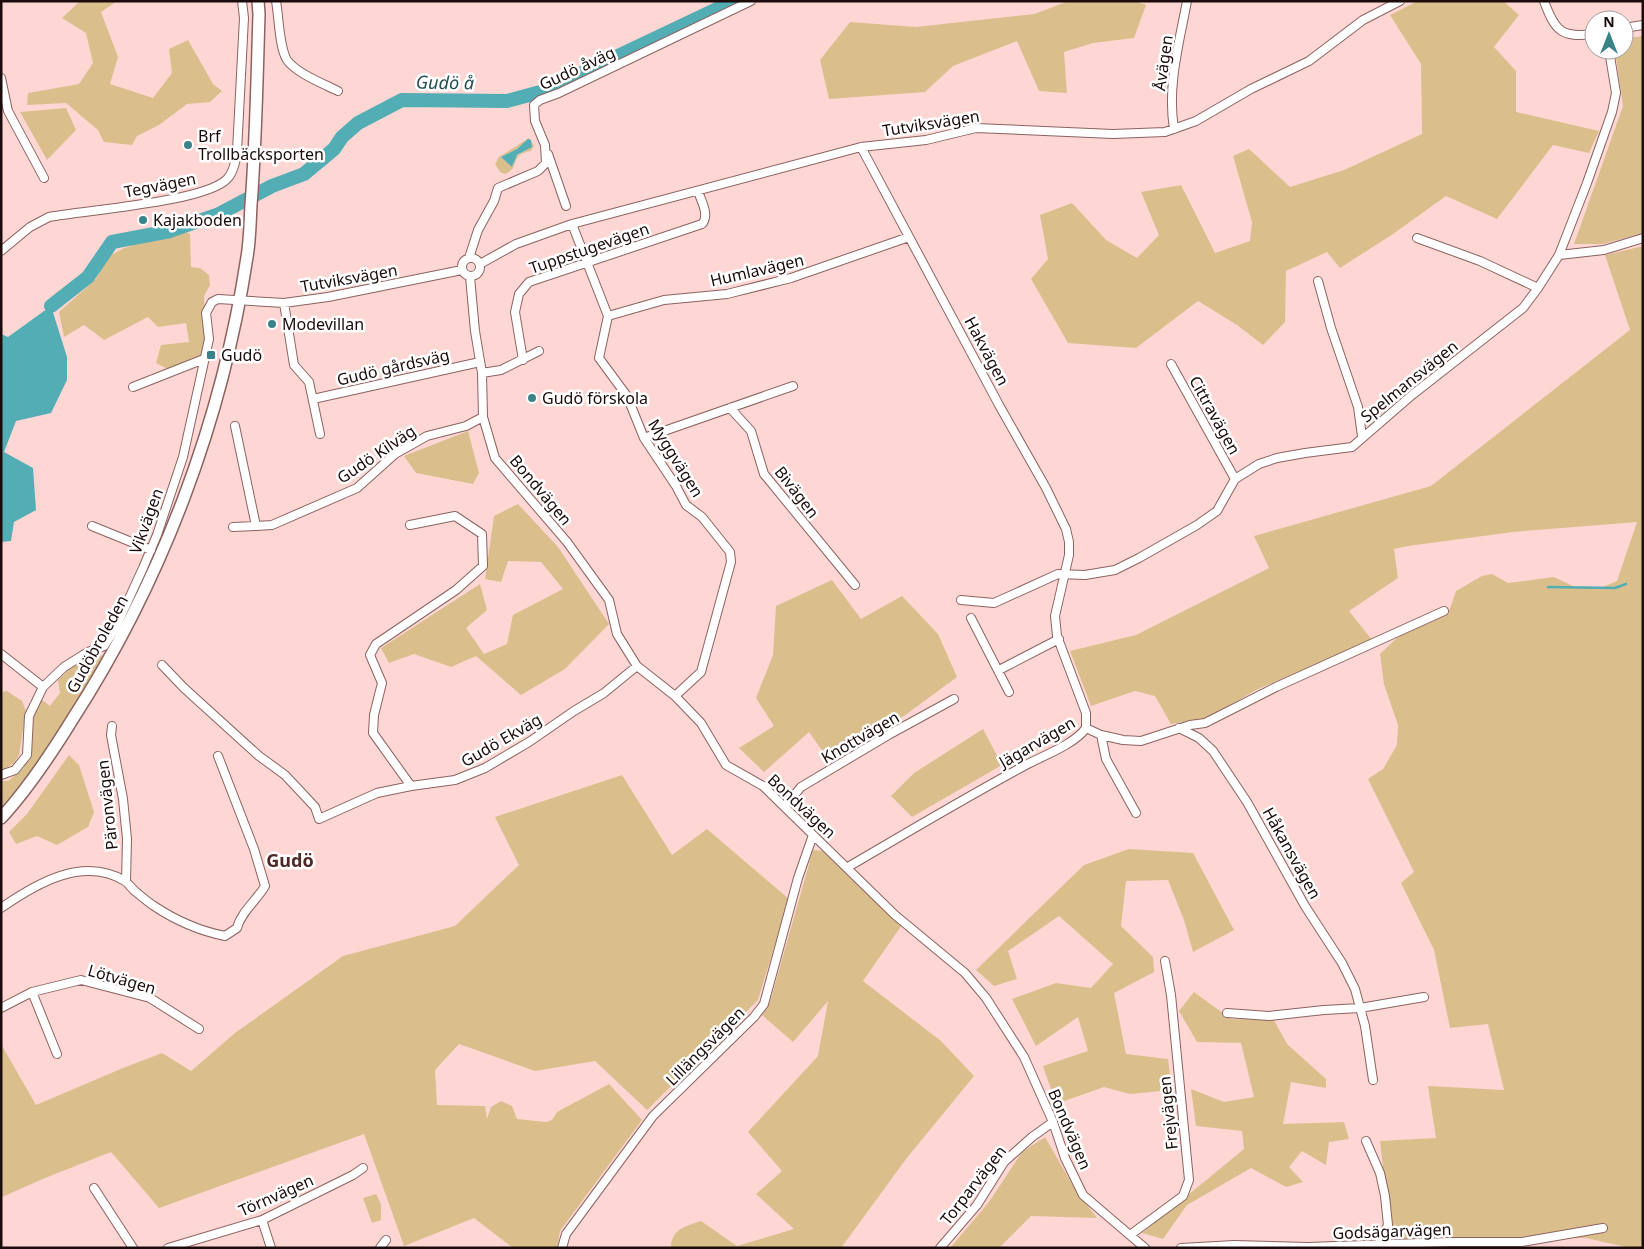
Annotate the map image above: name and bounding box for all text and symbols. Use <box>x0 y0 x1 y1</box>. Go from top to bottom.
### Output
north arrow <box>1584 10 1634 60</box>
text: N <box>1603 12 1615 31</box>
street label: Åvägen <box>1148 34 1178 92</box>
street label: Gudö åväg <box>536 41 618 95</box>
water label: Gudö å <box>416 69 474 95</box>
street label: Tutviksvägen <box>881 104 981 142</box>
place label: Brf Trollbäcksporten <box>198 125 324 165</box>
marker: Brf Trollbäcksporten <box>182 139 194 151</box>
street label: Tegvägen <box>122 167 198 203</box>
place label: Kajakboden <box>153 209 242 231</box>
marker: Kajakboden <box>137 214 149 226</box>
street label: Tuppstugevägen <box>526 217 652 279</box>
street label: Humlavägen <box>708 249 806 291</box>
street label: Tutviksvägen <box>299 259 399 297</box>
place label: Modevillan <box>282 313 364 335</box>
street label: Hakvägen <box>960 313 1014 389</box>
marker: Modevillan <box>266 318 278 330</box>
street label: Spelmansvägen <box>1356 335 1462 427</box>
street label: Gudö gårdsväg <box>335 343 451 391</box>
place label: Gudö <box>221 344 262 366</box>
marker: Gudö <box>205 349 217 361</box>
street label: Cittravägen <box>1184 372 1246 458</box>
place label: Gudö förskola <box>542 387 648 409</box>
marker: Gudö förskola <box>526 392 538 404</box>
street label: Myggvägen <box>643 415 709 501</box>
street label: Gudö Kilväg <box>332 420 420 488</box>
street label: Bondvägen <box>505 450 577 530</box>
street label: Bivägen <box>770 461 824 523</box>
street label: Vikvägen <box>124 485 168 557</box>
street label: Gudöbroleden <box>61 591 133 697</box>
street label: Knottvägen <box>817 706 903 768</box>
street label: Gudö Ekväg <box>457 708 545 772</box>
street label: Jägarvägen <box>993 711 1079 774</box>
street label: Päronvägen <box>91 759 123 851</box>
street label: Bondvägen <box>763 769 841 843</box>
street label: Håkansvägen <box>1258 803 1326 903</box>
district label: Gudö <box>266 848 314 872</box>
street label: Lötvägen <box>85 959 159 999</box>
street label: Lillängsvägen <box>661 1002 749 1090</box>
street label: Frejvägen <box>1153 1075 1183 1151</box>
street label: Bondvägen <box>1043 1085 1097 1173</box>
street label: Torparvägen <box>935 1141 1011 1229</box>
street label: Törnvägen <box>235 1169 317 1221</box>
street label: Godsägarvägen <box>1332 1218 1452 1244</box>

